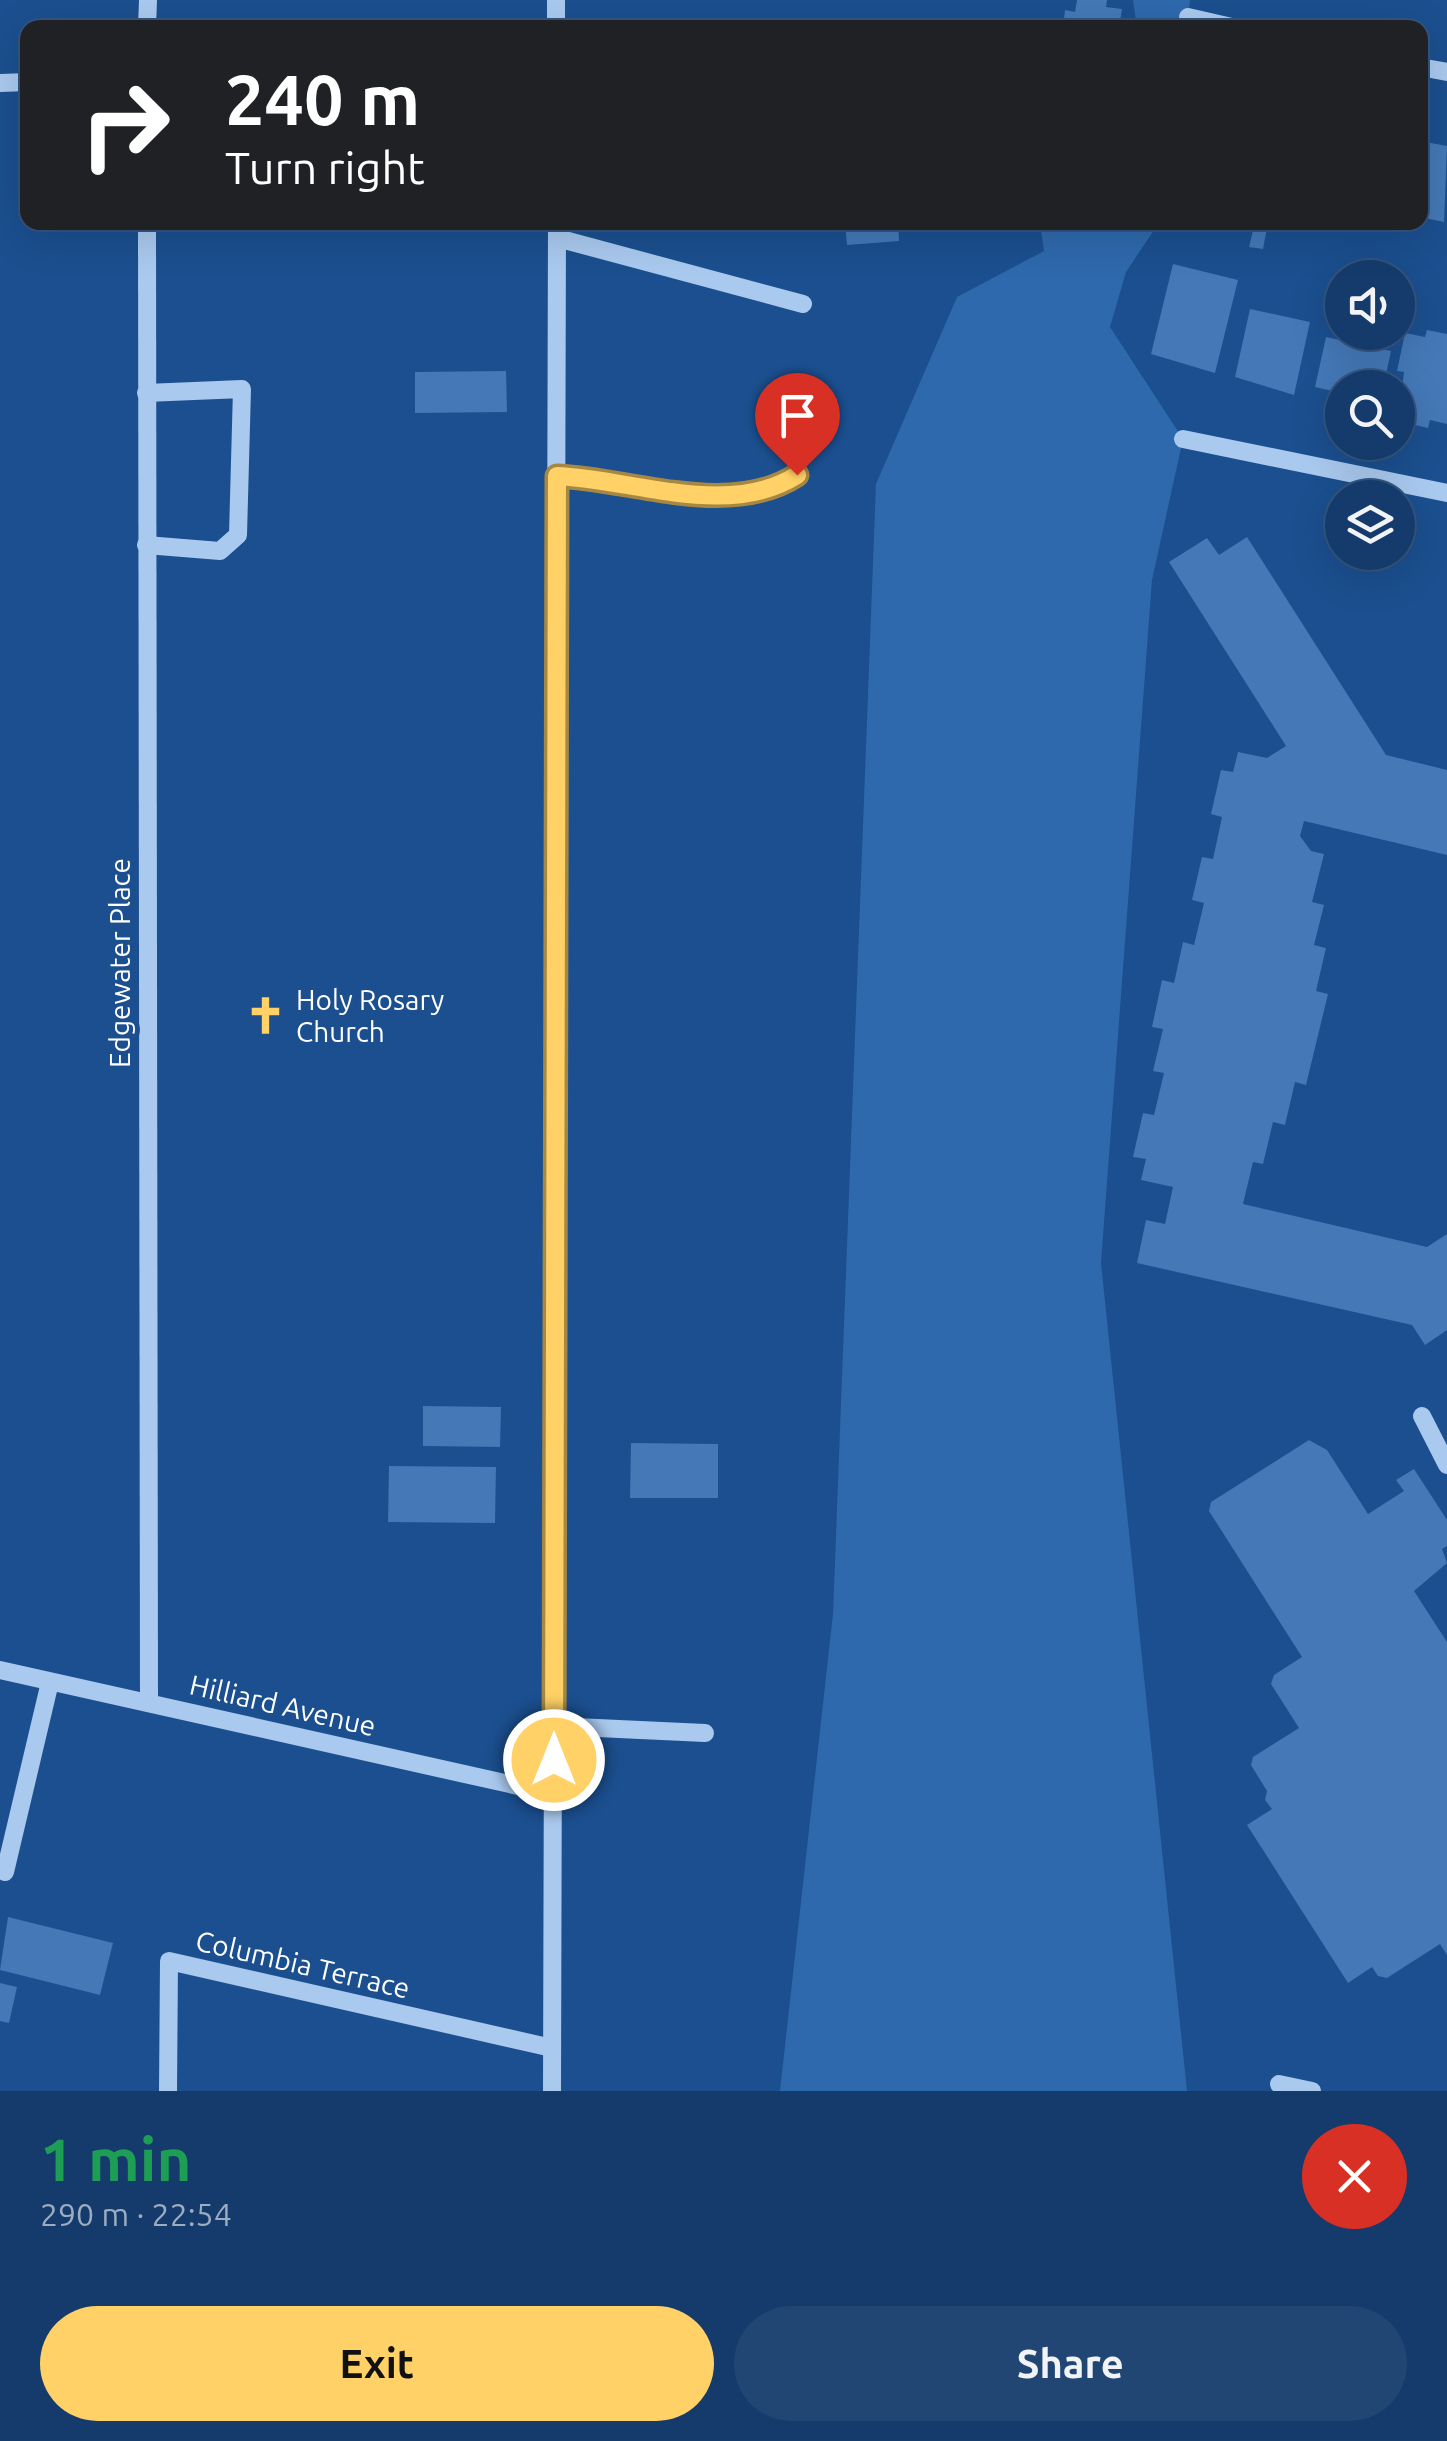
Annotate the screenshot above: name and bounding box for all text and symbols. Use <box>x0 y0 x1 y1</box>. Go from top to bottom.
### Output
icon: right <box>60 60 190 190</box>
text: 240 m <box>225 60 420 138</box>
text: Turn right <box>225 142 425 193</box>
map controls <box>1325 260 1415 570</box>
button: sound <box>1325 260 1415 350</box>
button: search <box>1325 370 1415 460</box>
pin <box>755 373 840 476</box>
icon: arrive <box>770 388 825 443</box>
button: layers <box>1325 480 1415 570</box>
street label: Edgewater Place <box>104 858 135 1068</box>
place label: Holy Rosary Church <box>296 984 444 1047</box>
church icon: Holy Rosary Church <box>245 994 287 1036</box>
street label: Hilliard Avenue <box>187 1669 379 1741</box>
position arrow <box>502 1708 606 1812</box>
street label: Columbia Terrace <box>193 1924 413 2004</box>
button: close <box>1302 2124 1407 2229</box>
text: 1 min <box>40 2125 192 2192</box>
text: 290 m · 22:54 <box>40 2196 232 2232</box>
button: Exit <box>40 2306 714 2421</box>
button: Share <box>734 2306 1407 2421</box>

